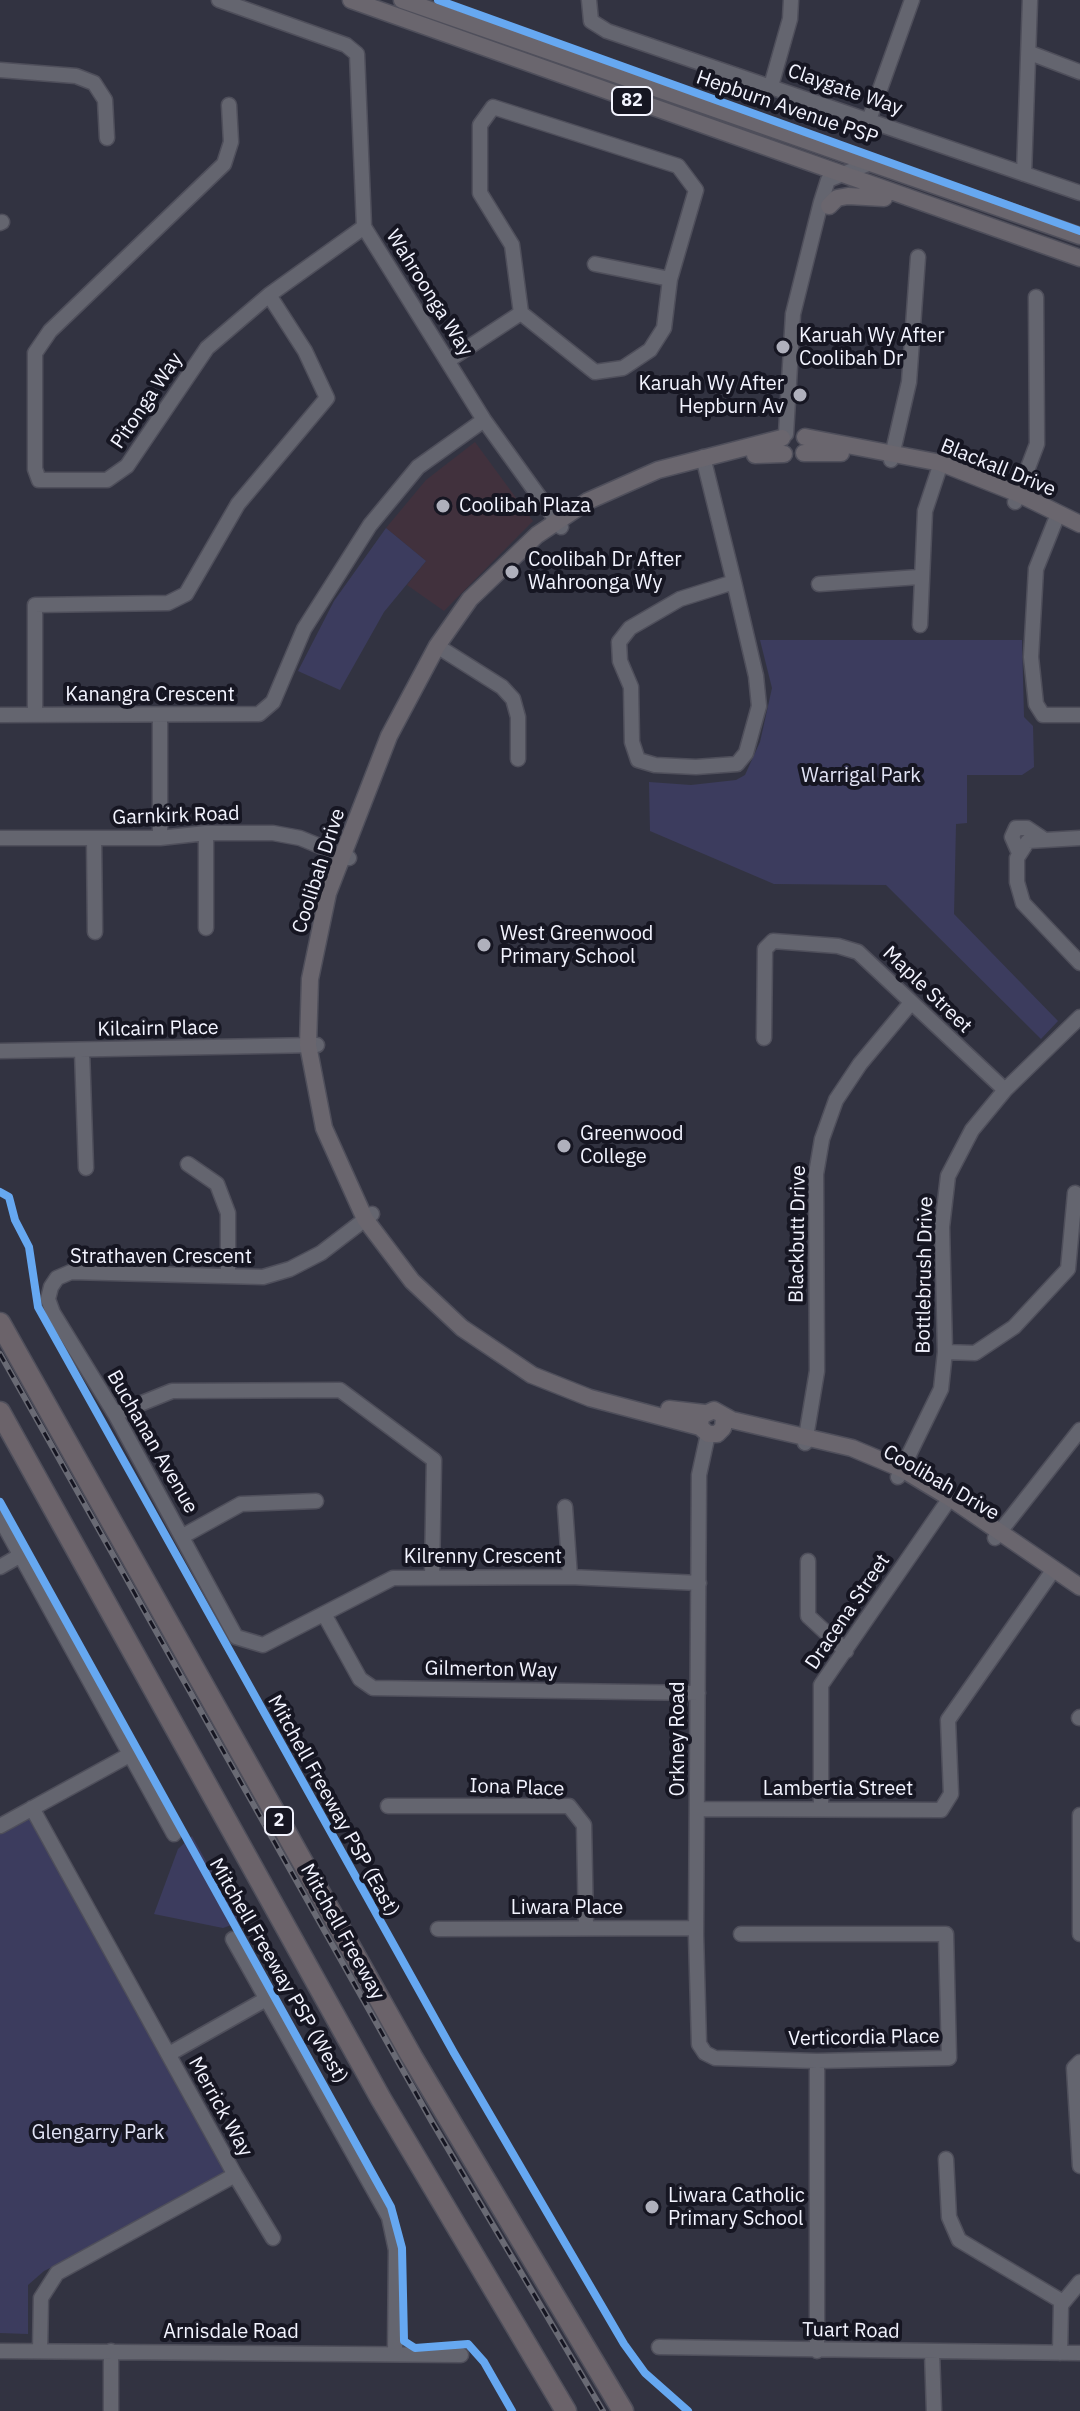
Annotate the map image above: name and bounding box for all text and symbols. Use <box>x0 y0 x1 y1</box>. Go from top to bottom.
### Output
street label: Claygate Way <box>784 59 906 121</box>
street label: Hepburn Avenue PSP <box>693 66 881 150</box>
road number: 82 <box>612 87 652 115</box>
street label: Wahroonga Way <box>380 225 478 361</box>
place label: Karuah Wy After Coolibah Dr <box>799 324 945 371</box>
marker: Karuah Wy After Coolibah Dr <box>774 338 792 356</box>
street label: Pitonga Way <box>106 348 188 454</box>
place label: Karuah Wy After Hepburn Av <box>638 372 784 419</box>
marker: Karuah Wy After Hepburn Av <box>791 386 809 404</box>
street label: Blackall Drive <box>937 434 1059 502</box>
place label: Coolibah Plaza <box>459 494 591 518</box>
marker: Coolibah Plaza <box>434 497 452 515</box>
place label: Coolibah Dr After Wahroonga Wy <box>528 548 682 595</box>
marker: Coolibah Dr After Wahroonga Wy <box>503 563 521 581</box>
street label: Kanangra Crescent <box>65 683 235 707</box>
park label: Warrigal Park <box>801 764 921 788</box>
street label: Garnkirk Road <box>112 802 240 830</box>
street label: Coolibah Drive <box>287 805 351 937</box>
place label: West Greenwood Primary School <box>500 922 653 969</box>
marker: West Greenwood Primary School <box>475 936 493 954</box>
street label: Maple Street <box>877 942 977 1038</box>
street label: Kilcairn Place <box>97 1016 219 1042</box>
place label: Greenwood College <box>580 1122 684 1169</box>
marker: Greenwood College <box>555 1137 573 1155</box>
street label: Blackbutt Drive <box>785 1165 811 1303</box>
street label: Bottlebrush Drive <box>912 1196 938 1354</box>
street label: Strathaven Crescent <box>70 1245 252 1269</box>
street label: Buchanan Avenue <box>101 1366 203 1518</box>
street label: Coolibah Drive <box>879 1440 1003 1526</box>
street label: Kilrenny Crescent <box>404 1545 562 1569</box>
street label: Dracena Street <box>801 1550 895 1674</box>
street label: Gilmerton Way <box>425 1657 557 1683</box>
street label: Orkney Road <box>666 1682 690 1796</box>
street label: Mitchell Freeway PSP (East) <box>262 1691 404 1921</box>
street label: Iona Place <box>469 1774 565 1802</box>
street label: Lambertia Street <box>763 1777 913 1801</box>
road number: 2 <box>265 1807 293 1835</box>
street label: Mitchell Freeway PSP (West) <box>204 1854 352 2088</box>
street label: Mitchell Freeway <box>295 1860 389 2004</box>
street label: Liwara Place <box>511 1896 623 1920</box>
street label: Verticordia Place <box>788 2025 940 2051</box>
street label: Merrick Way <box>183 2053 257 2161</box>
park label: Glengarry Park <box>32 2121 164 2145</box>
place label: Liwara Catholic Primary School <box>668 2184 805 2231</box>
marker: Liwara Catholic Primary School <box>643 2198 661 2216</box>
street label: Tuart Road <box>802 2318 900 2344</box>
street label: Arnisdale Road <box>163 2320 299 2344</box>

